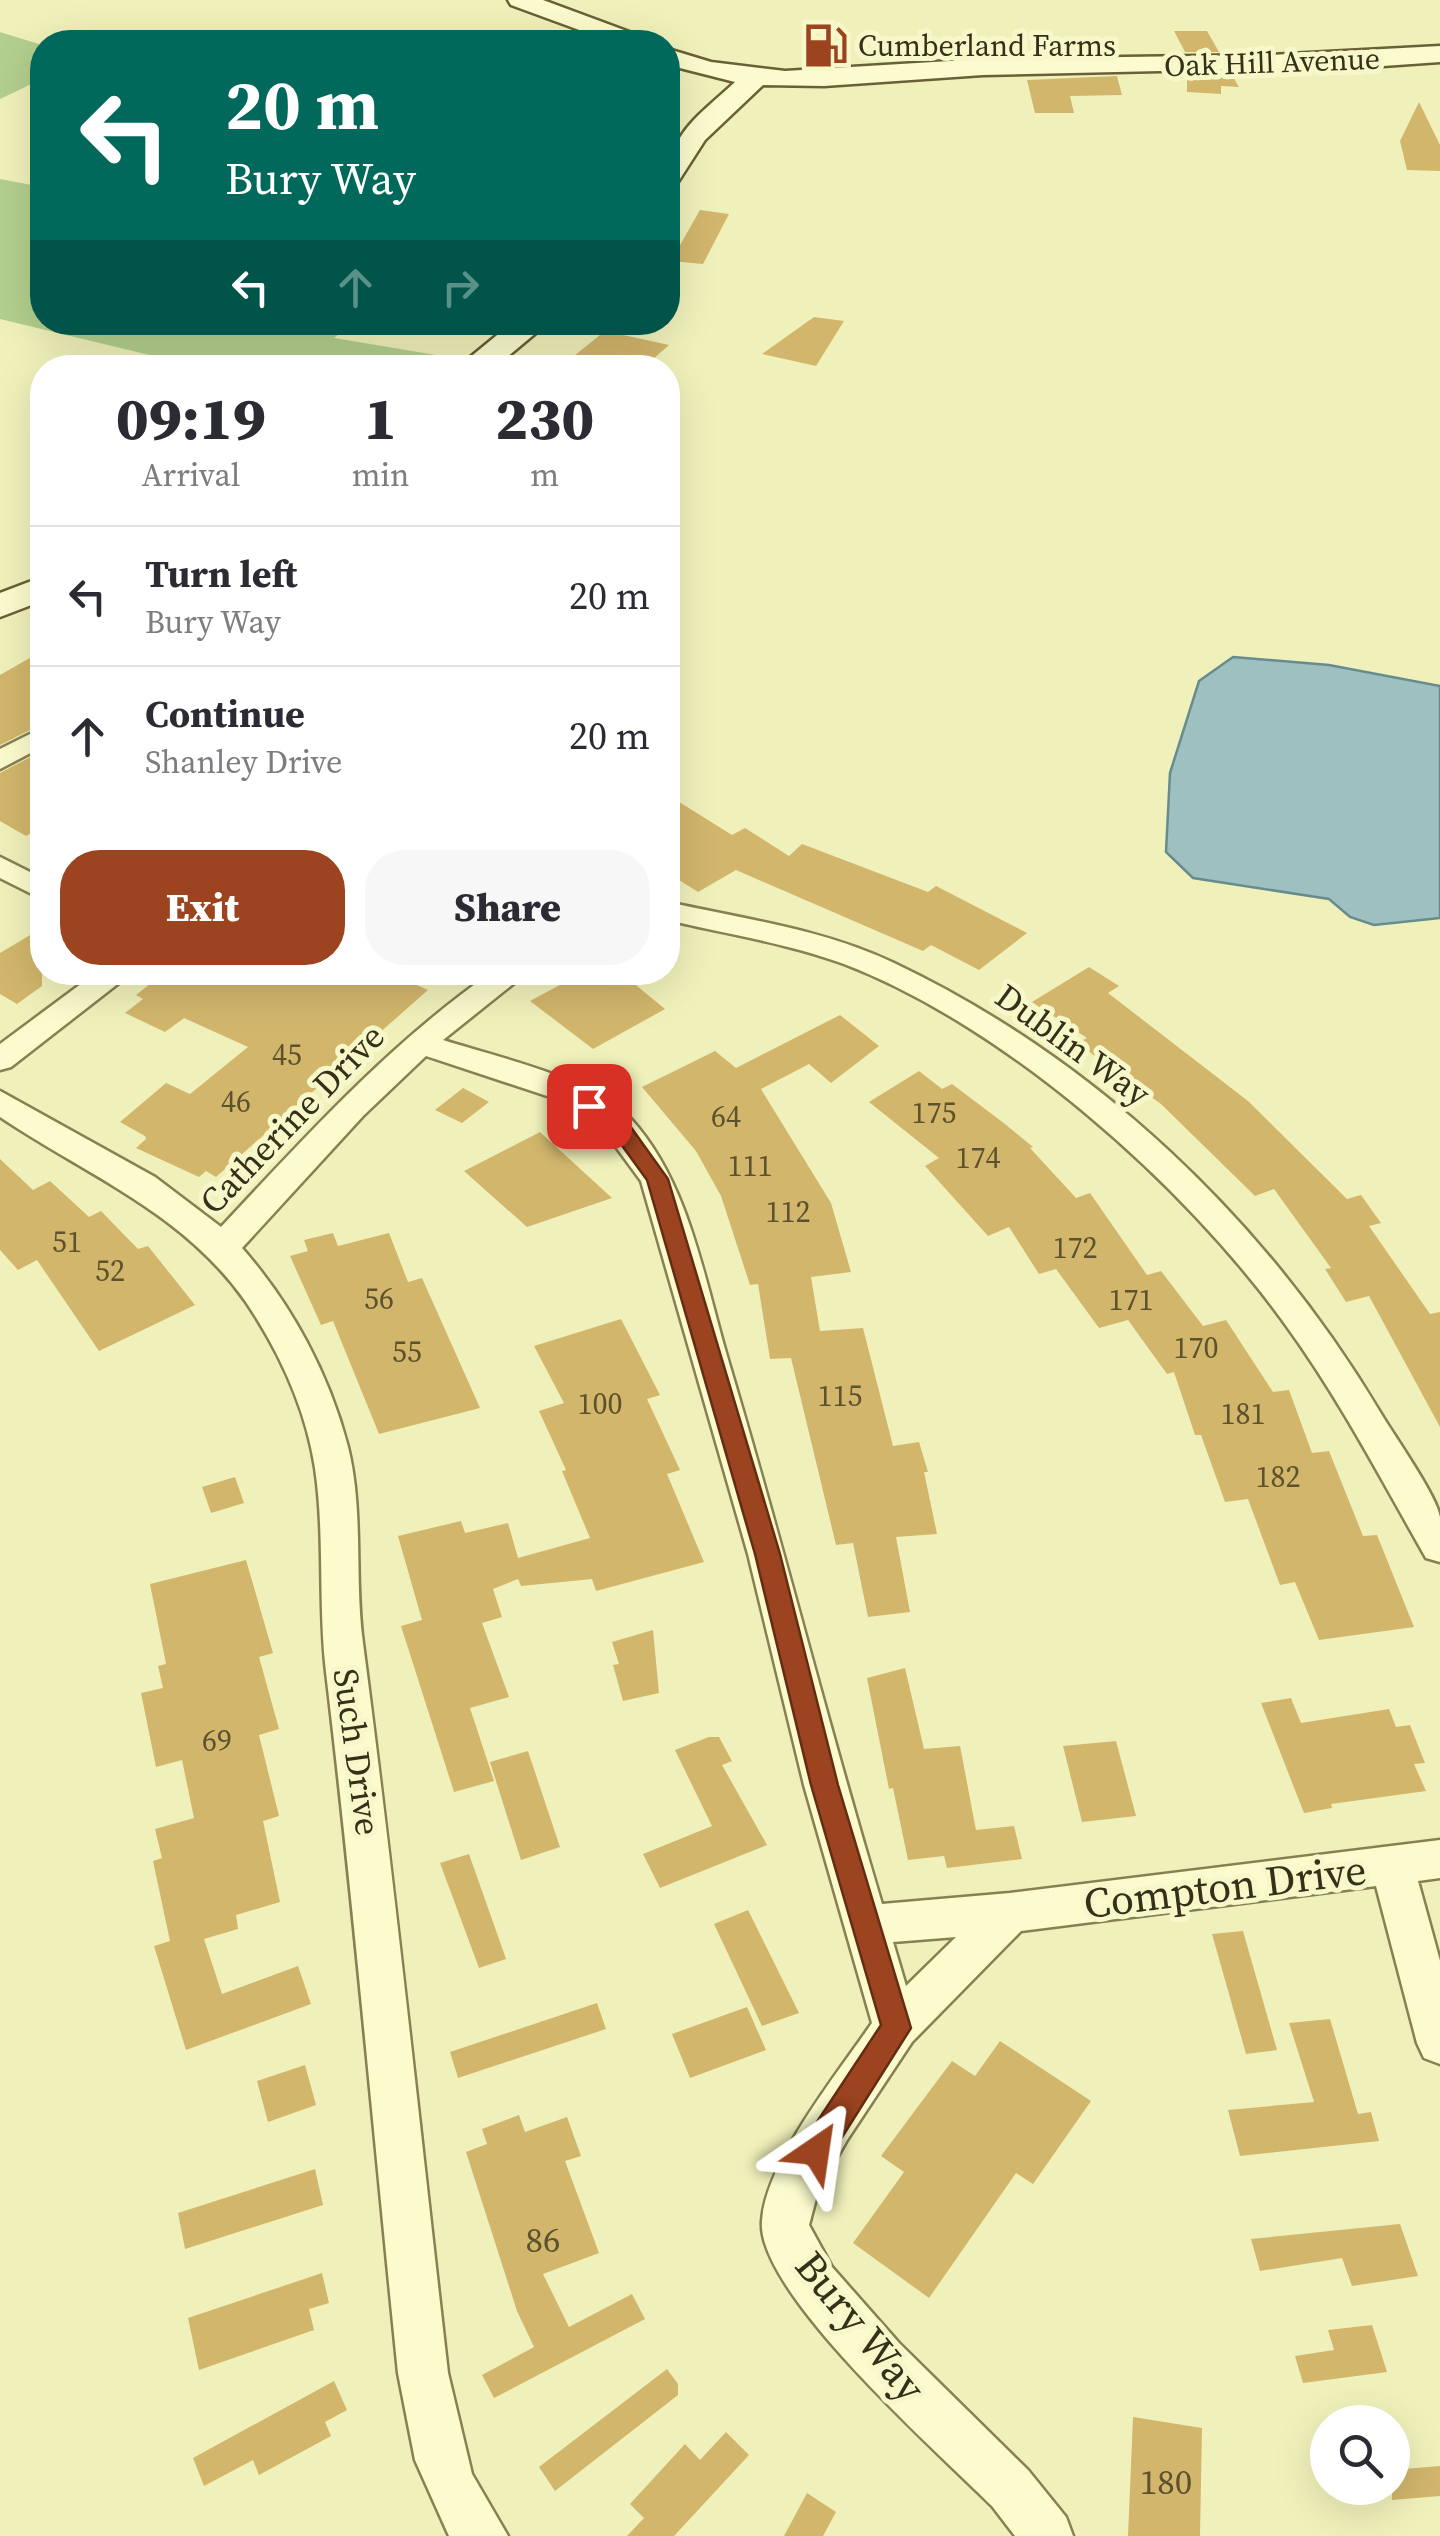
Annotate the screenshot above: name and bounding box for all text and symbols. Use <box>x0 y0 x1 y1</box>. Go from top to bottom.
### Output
fuel station icon: Cumberland Farms <box>801 21 849 69</box>
place label: Cumberland Farms <box>858 25 1116 66</box>
street label: Oak Hill Avenue <box>1163 38 1381 86</box>
text: 20 m <box>225 56 379 152</box>
icon: left <box>60 70 190 200</box>
text: Bury Way <box>225 147 416 209</box>
icon: left <box>223 260 278 315</box>
icon: ahead <box>328 260 383 315</box>
icon: right <box>433 260 488 315</box>
text: 09:19 <box>116 377 266 459</box>
text: 1 <box>364 377 397 459</box>
text: 230 <box>495 377 594 459</box>
text: Arrival <box>141 453 240 497</box>
text: min <box>352 453 409 497</box>
text: m <box>530 453 559 497</box>
text: Turn left <box>145 548 297 600</box>
icon: left <box>60 569 115 624</box>
text: 20 m <box>569 570 650 622</box>
text: Bury Way <box>145 600 281 644</box>
text: Continue <box>145 688 305 740</box>
icon: ahead <box>60 709 115 764</box>
text: 20 m <box>569 710 650 762</box>
text: Shanley Drive <box>145 740 342 784</box>
button: Exit <box>60 850 345 965</box>
button: Share <box>365 850 650 965</box>
street label: Dublin Way <box>986 972 1160 1118</box>
street label: Catherine Drive <box>189 1013 395 1225</box>
house number: 45 <box>272 1034 302 1075</box>
pin <box>547 1064 632 1149</box>
icon: arrive <box>562 1079 617 1134</box>
house number: 46 <box>221 1081 251 1122</box>
house number: 175 <box>912 1092 957 1133</box>
house number: 64 <box>711 1096 741 1137</box>
house number: 174 <box>956 1137 1001 1178</box>
house number: 111 <box>728 1145 773 1186</box>
house number: 112 <box>766 1191 811 1232</box>
house number: 51 <box>52 1221 82 1262</box>
house number: 172 <box>1053 1227 1098 1268</box>
house number: 52 <box>95 1250 125 1291</box>
house number: 56 <box>364 1278 394 1319</box>
house number: 171 <box>1109 1279 1154 1320</box>
house number: 170 <box>1174 1327 1219 1368</box>
house number: 55 <box>392 1331 422 1372</box>
house number: 115 <box>818 1375 863 1416</box>
house number: 100 <box>578 1383 623 1424</box>
house number: 181 <box>1221 1393 1266 1434</box>
house number: 182 <box>1256 1456 1301 1497</box>
street label: Such Drive <box>322 1666 392 1838</box>
house number: 69 <box>202 1720 232 1761</box>
street label: Compton Drive <box>1081 1840 1369 1932</box>
position arrow <box>764 2099 868 2203</box>
house number: 86 <box>525 2216 561 2264</box>
street label: Bury Way <box>782 2238 940 2414</box>
map controls <box>1310 2405 1410 2505</box>
button: search <box>1310 2405 1410 2505</box>
house number: 180 <box>1140 2458 1192 2506</box>

